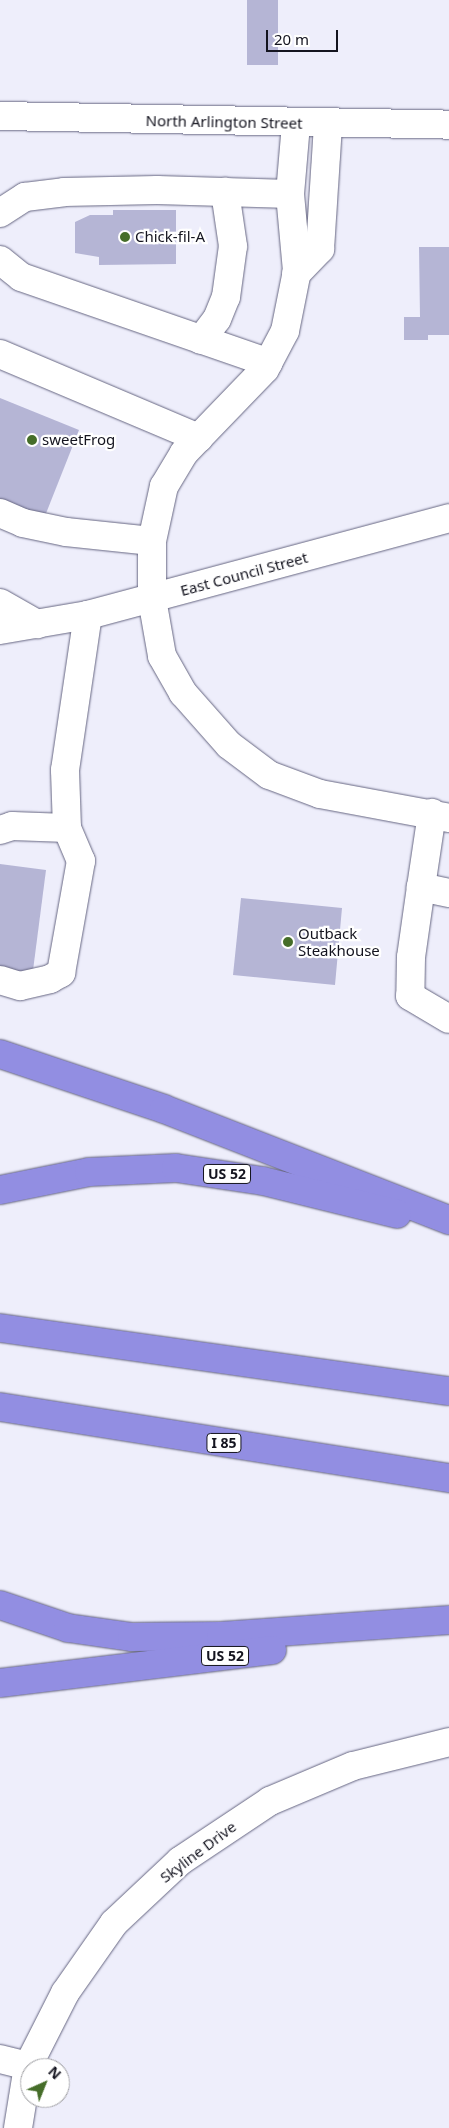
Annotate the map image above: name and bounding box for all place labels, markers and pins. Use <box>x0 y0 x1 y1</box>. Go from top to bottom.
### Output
place label: Chick-fil-A <box>135 228 205 246</box>
marker: Chick-fil-A <box>119 231 131 243</box>
place label: sweetFrog <box>42 431 115 449</box>
marker: sweetFrog <box>26 434 38 446</box>
place label: Outback Steakhouse <box>298 924 380 959</box>
marker: Outback Steakhouse <box>282 936 294 948</box>

